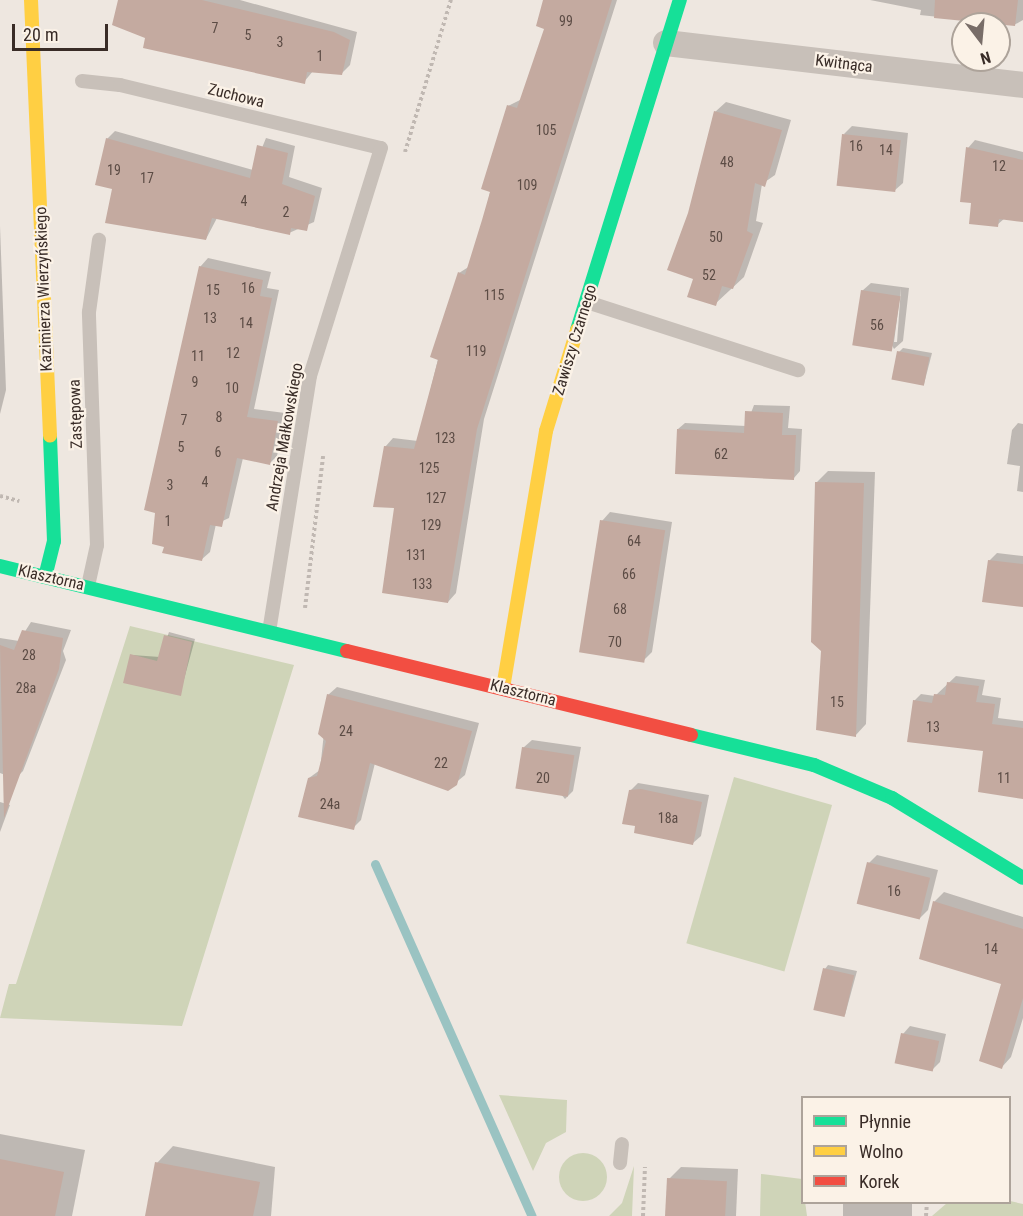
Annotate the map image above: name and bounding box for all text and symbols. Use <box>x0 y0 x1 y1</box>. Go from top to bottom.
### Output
scale bar <box>15 12 111 50</box>
north arrow <box>951 12 1011 72</box>
house number: 99 <box>559 13 573 29</box>
house number: 7 <box>212 20 218 36</box>
text: 20 m <box>23 24 58 45</box>
house number: 5 <box>245 27 251 43</box>
house number: 3 <box>277 34 283 50</box>
text: N <box>978 47 993 68</box>
house number: 1 <box>317 48 323 64</box>
street label: Kwitnąca <box>814 51 874 77</box>
street label: Zuchowa <box>206 80 266 112</box>
house number: 105 <box>536 122 556 138</box>
house number: 16 <box>849 138 863 154</box>
house number: 14 <box>879 142 893 158</box>
house number: 48 <box>720 154 734 170</box>
house number: 12 <box>992 158 1006 174</box>
house number: 19 <box>107 162 121 178</box>
house number: 17 <box>140 170 154 186</box>
house number: 109 <box>517 177 537 193</box>
house number: 4 <box>241 193 247 209</box>
house number: 2 <box>283 204 289 220</box>
street label: Kazimierza Wierzyńskiego <box>32 206 56 372</box>
house number: 50 <box>709 229 723 245</box>
house number: 52 <box>702 267 716 283</box>
house number: 16 <box>241 280 255 296</box>
house number: 15 <box>206 282 220 298</box>
street label: Zawiszy Czarnego <box>549 282 601 398</box>
house number: 115 <box>484 287 504 303</box>
house number: 13 <box>203 310 217 326</box>
house number: 14 <box>239 315 253 331</box>
house number: 56 <box>870 317 884 333</box>
house number: 119 <box>466 343 486 359</box>
house number: 12 <box>226 345 240 361</box>
house number: 11 <box>191 348 205 364</box>
street label: Andrzeja Małkowskiego <box>263 361 307 513</box>
house number: 9 <box>192 374 198 390</box>
street label: Zastępowa <box>65 379 87 449</box>
house number: 10 <box>225 380 239 396</box>
house number: 8 <box>216 409 222 425</box>
house number: 7 <box>181 412 187 428</box>
house number: 123 <box>435 430 455 446</box>
house number: 5 <box>178 439 184 455</box>
house number: 6 <box>215 444 221 460</box>
house number: 62 <box>714 446 728 462</box>
house number: 125 <box>419 460 439 476</box>
house number: 4 <box>202 474 208 490</box>
house number: 3 <box>167 477 173 493</box>
house number: 127 <box>426 490 446 506</box>
house number: 1 <box>165 513 171 529</box>
house number: 129 <box>421 517 441 533</box>
house number: 64 <box>627 533 641 549</box>
house number: 131 <box>406 547 426 563</box>
street label: Klasztorna <box>16 561 86 595</box>
house number: 66 <box>622 566 636 582</box>
house number: 133 <box>412 576 432 592</box>
house number: 68 <box>613 601 627 617</box>
house number: 70 <box>608 634 622 650</box>
house number: 28 <box>22 647 36 663</box>
street label: Klasztorna <box>488 676 558 710</box>
house number: 28a <box>16 680 36 696</box>
house number: 15 <box>830 694 844 710</box>
house number: 13 <box>926 719 940 735</box>
house number: 24 <box>339 723 353 739</box>
house number: 22 <box>434 755 448 771</box>
house number: 20 <box>536 770 550 786</box>
house number: 11 <box>997 770 1011 786</box>
house number: 24a <box>320 796 340 812</box>
house number: 18a <box>658 810 678 826</box>
house number: 16 <box>887 883 901 899</box>
house number: 14 <box>984 941 998 957</box>
legend <box>801 1096 1011 1204</box>
text: Płynnie <box>859 1111 911 1132</box>
text: Wolno <box>859 1141 903 1162</box>
text: Korek <box>859 1171 899 1192</box>

